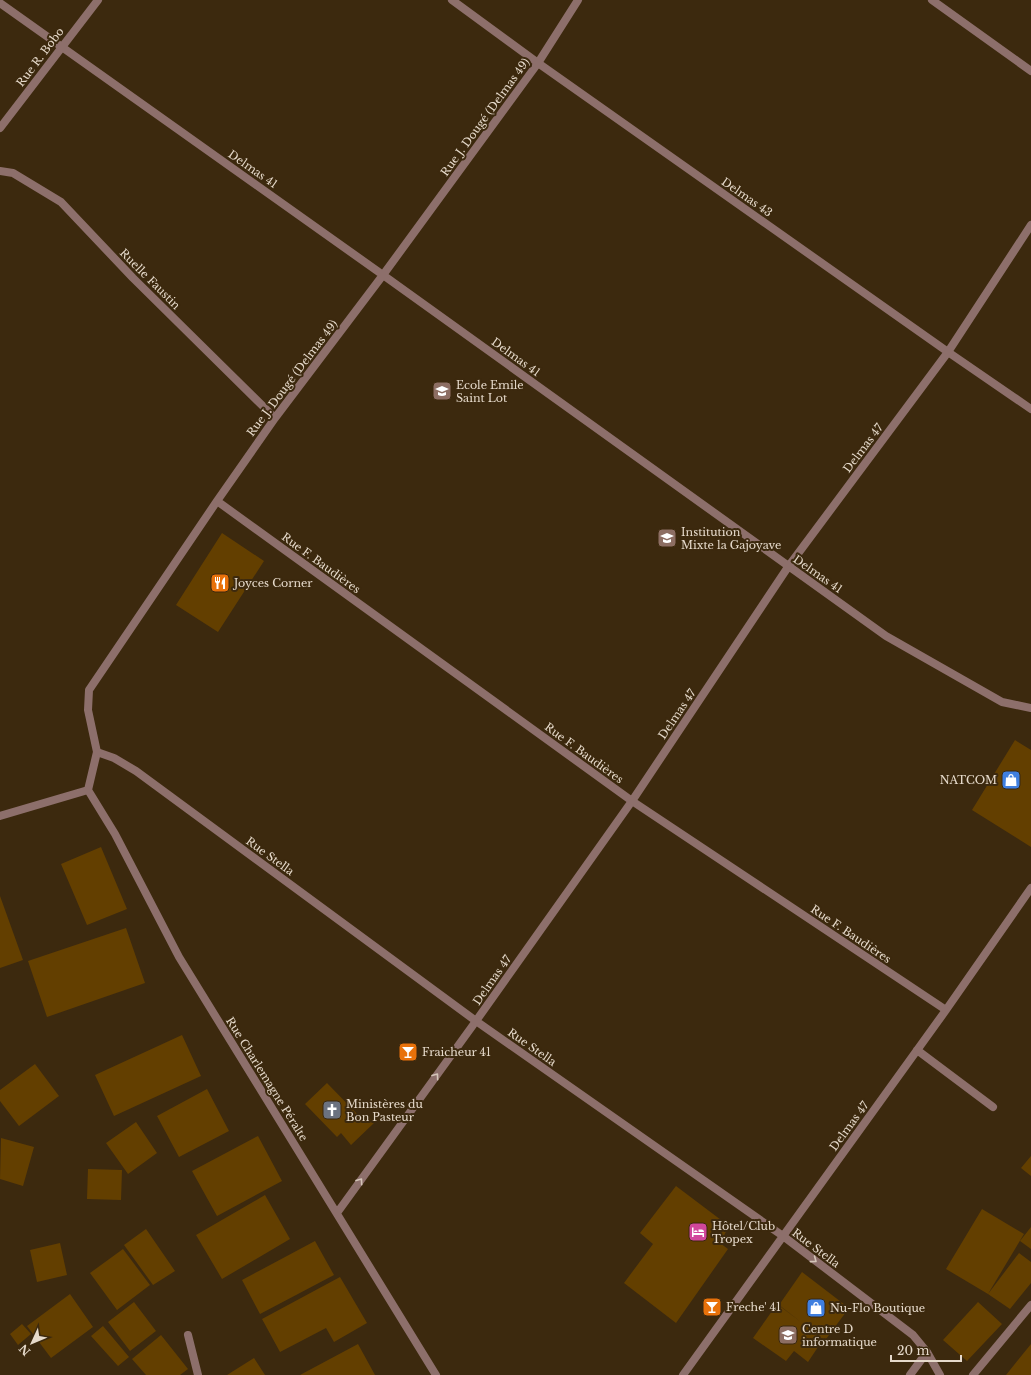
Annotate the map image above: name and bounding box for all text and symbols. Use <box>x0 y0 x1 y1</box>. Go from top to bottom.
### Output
street label: Rue R. Bobo <box>13 25 67 89</box>
street label: Rue J. Dougé (Delmas 49) <box>438 55 533 179</box>
street label: Delmas 41 <box>226 147 280 191</box>
street label: Delmas 43 <box>719 174 775 220</box>
street label: Ruelle Faustin <box>117 246 183 312</box>
street label: Rue J. Dougé (Delmas 49) <box>244 317 341 439</box>
street label: Delmas 41 <box>489 335 543 379</box>
place label: Ecole Emile Saint Lot <box>456 378 524 405</box>
school or university icon: Ecole Emile Saint Lot <box>431 380 453 402</box>
street label: Delmas 47 <box>840 420 886 475</box>
place label: Institution Mixte la Gajoyave <box>681 525 781 552</box>
school or university icon: Institution Mixte la Gajoyave <box>656 527 678 549</box>
street label: Rue F. Baudières <box>279 530 363 596</box>
street label: Delmas 41 <box>791 552 845 596</box>
restaurant icon: Joyces Corner <box>209 572 231 594</box>
place label: Joyces Corner <box>232 576 313 590</box>
street label: Delmas 47 <box>655 686 699 742</box>
street label: Rue F. Baudières <box>542 720 626 786</box>
shop icon: NATCOM <box>1000 769 1022 791</box>
place label: NATCOM <box>940 773 997 787</box>
street label: Rue Stella <box>243 834 298 879</box>
street label: Rue F. Baudières <box>808 902 894 966</box>
street label: Delmas 47 <box>470 952 515 1008</box>
street label: Rue Charlemagne Péralte <box>223 1014 311 1144</box>
street label: Rue Stella <box>505 1025 560 1069</box>
bar icon: Fraicheur 41 <box>397 1041 419 1063</box>
place label: Fraicheur 41 <box>422 1045 491 1059</box>
one-way arrow <box>431 1073 439 1080</box>
place label: Ministères du Bon Pasteur <box>346 1097 424 1124</box>
street label: Delmas 47 <box>826 1098 872 1153</box>
church icon: Ministères du Bon Pasteur <box>321 1099 343 1121</box>
one-way arrow <box>355 1178 362 1185</box>
place label: Hôtel/Club Tropex <box>712 1219 775 1246</box>
hotel icon: Hôtel/Club Tropex <box>687 1221 709 1243</box>
street label: Rue Stella <box>789 1225 843 1271</box>
one-way arrow <box>810 1255 817 1262</box>
bar icon: Freche' 41 <box>701 1296 723 1318</box>
shop icon: Nu-Flo Boutique <box>805 1297 827 1319</box>
place label: Freche' 41 <box>726 1300 781 1314</box>
place label: Nu-Flo Boutique <box>830 1301 925 1315</box>
place label: Centre D informatique <box>802 1322 877 1349</box>
north arrow <box>12 1323 52 1363</box>
school or university icon: Centre D informatique <box>777 1324 799 1346</box>
scale bar <box>891 1337 961 1363</box>
text: N <box>16 1341 33 1359</box>
text: 20 m <box>897 1343 929 1358</box>

